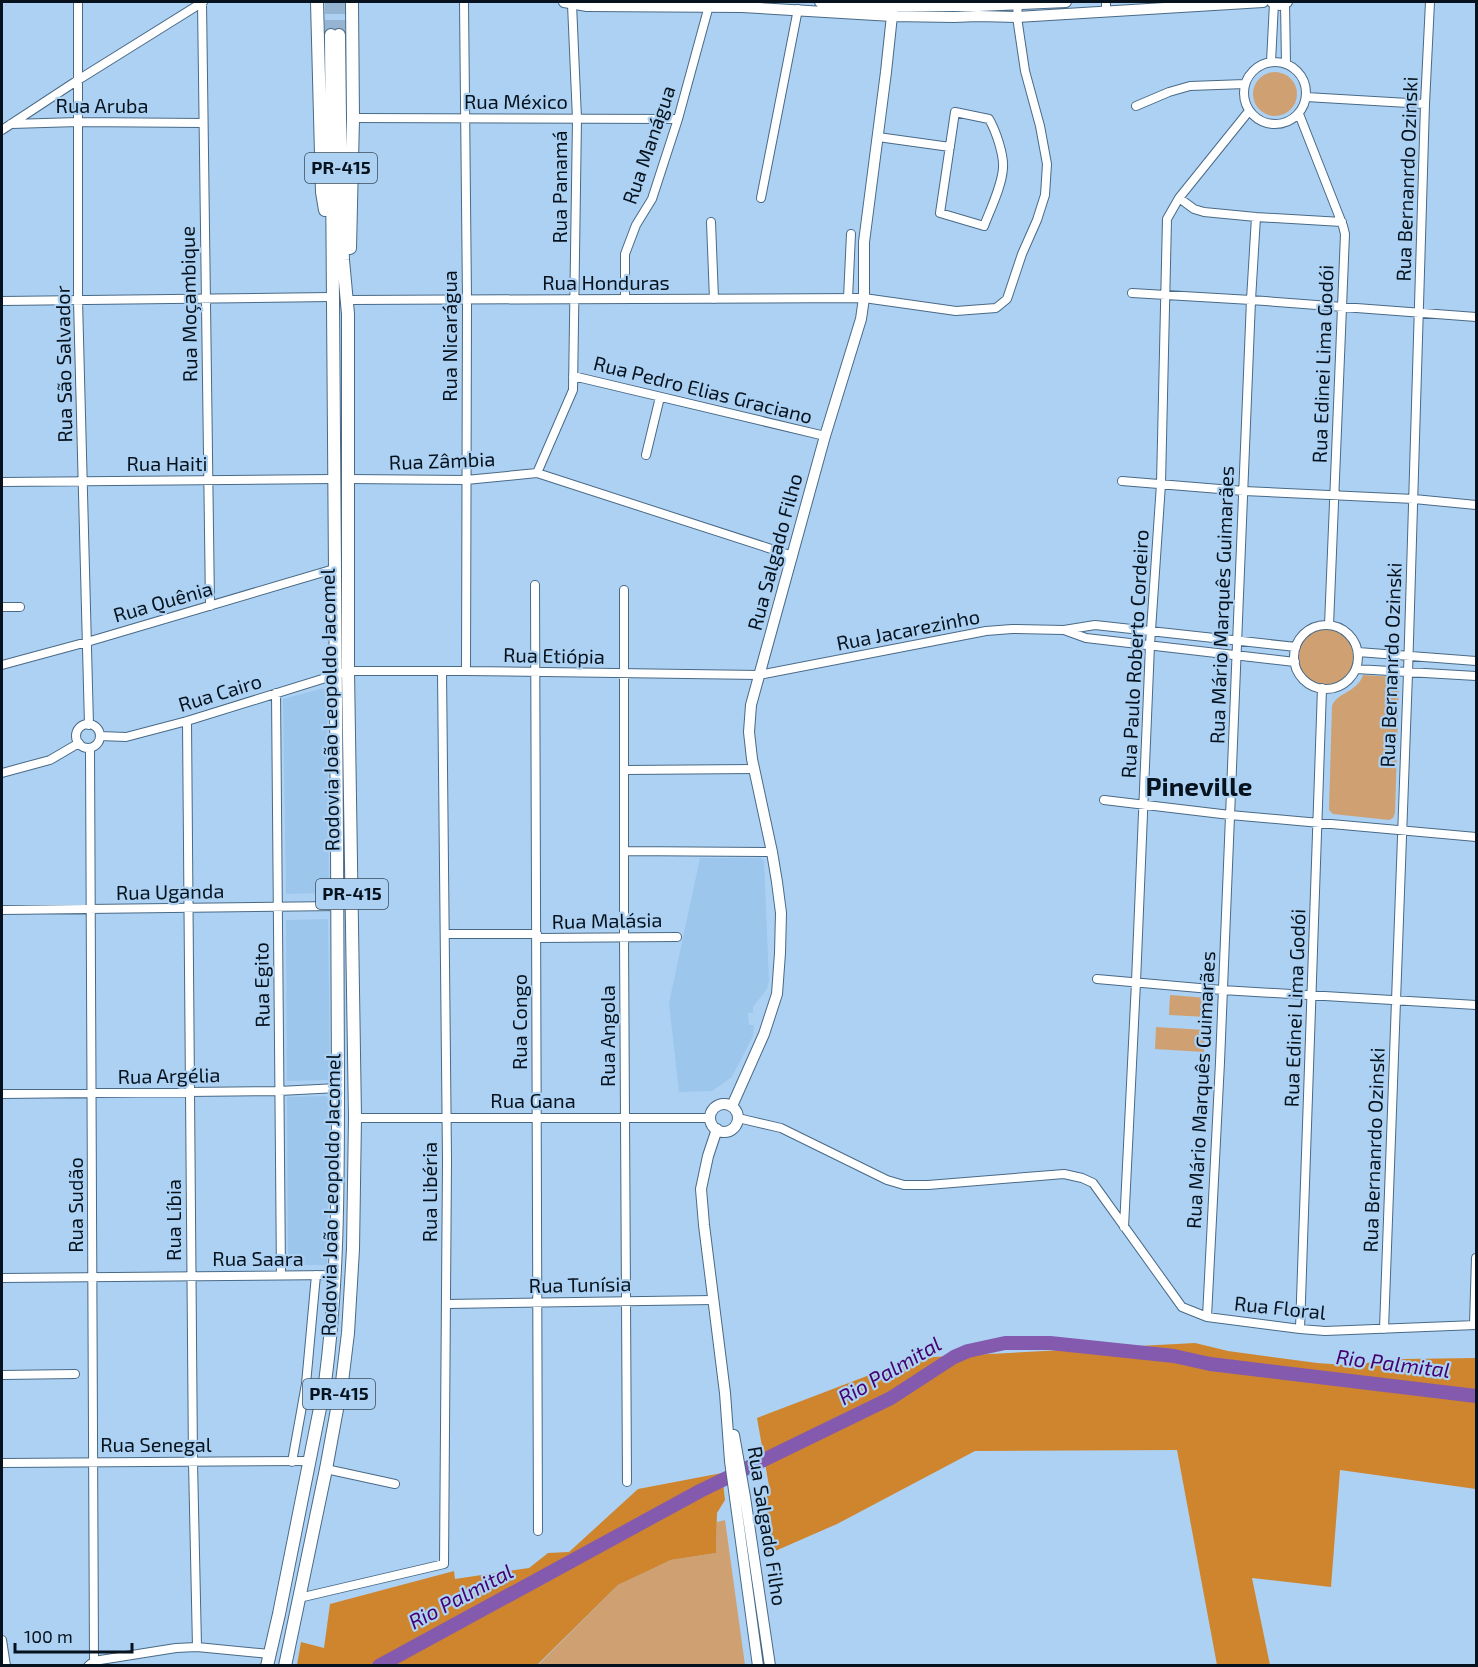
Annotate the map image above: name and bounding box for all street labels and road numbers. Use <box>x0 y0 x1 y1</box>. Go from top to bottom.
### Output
street label: Rua Bernanrdo Ozinski <box>1390 76 1422 282</box>
street label: Rua Manágua <box>617 82 680 207</box>
street label: Rua México <box>464 89 568 113</box>
street label: Rua Aruba <box>56 93 148 117</box>
street label: Rua Panamá <box>547 131 571 244</box>
road number: PR-415 <box>305 153 377 183</box>
street label: Rua Moçambique <box>175 226 202 382</box>
street label: Rua Edinei Lima Godói <box>1307 264 1337 464</box>
street label: Rua Nicarágua <box>437 270 461 402</box>
street label: Rua Honduras <box>542 270 670 294</box>
street label: Rua São Salvador <box>50 285 76 443</box>
street label: Rua Pedro Elias Graciano <box>591 350 815 428</box>
street label: Rua Zâmbia <box>388 446 496 474</box>
street label: Rua Haiti <box>126 451 208 475</box>
street label: Rua Mário Marquês Guimarães <box>1204 465 1238 744</box>
street label: Rua Salgado Filho <box>742 471 807 633</box>
street label: Rua Paulo Roberto Cordeiro <box>1115 529 1153 779</box>
street label: Rua Bernanrdo Ozinski <box>1374 562 1406 768</box>
street label: Rodovia João Leopoldo Jacomel <box>315 568 343 852</box>
street label: Rua Quênia <box>110 575 215 627</box>
street label: Rua Jacarezinho <box>834 603 982 655</box>
street label: Rua Etiópia <box>503 642 605 668</box>
street label: Rua Cairo <box>175 668 264 716</box>
street label: Rua Uganda <box>116 878 224 904</box>
road number: PR-415 <box>316 879 388 909</box>
street label: Rua Malásia <box>551 907 663 933</box>
street label: Rua Edinei Lima Godói <box>1279 908 1309 1108</box>
street label: Rua Egito <box>248 942 274 1028</box>
street label: Rua Mário Marquês Guimarães <box>1181 950 1219 1230</box>
street label: Rua Congo <box>507 974 531 1070</box>
street label: Rua Angola <box>595 985 619 1087</box>
street label: Rua Bernanrdo Ozinski <box>1357 1047 1389 1253</box>
street label: Rodovia João Leopoldo Jacomel <box>316 1053 344 1337</box>
street label: Rua Argélia <box>117 1062 221 1088</box>
street label: Rua Gana <box>490 1088 576 1112</box>
street label: Rua Libéria <box>417 1142 441 1242</box>
street label: Rua Sudão <box>63 1157 87 1253</box>
street label: Rua Líbia <box>161 1179 185 1261</box>
street label: Rua Saara <box>212 1246 304 1270</box>
street label: Rua Tunísia <box>528 1271 632 1297</box>
street label: Rua Floral <box>1233 1290 1327 1324</box>
road number: PR-415 <box>303 1379 375 1409</box>
street label: Rua Senegal <box>100 1432 212 1456</box>
street label: Rua Salgado Filho <box>744 1444 792 1607</box>

